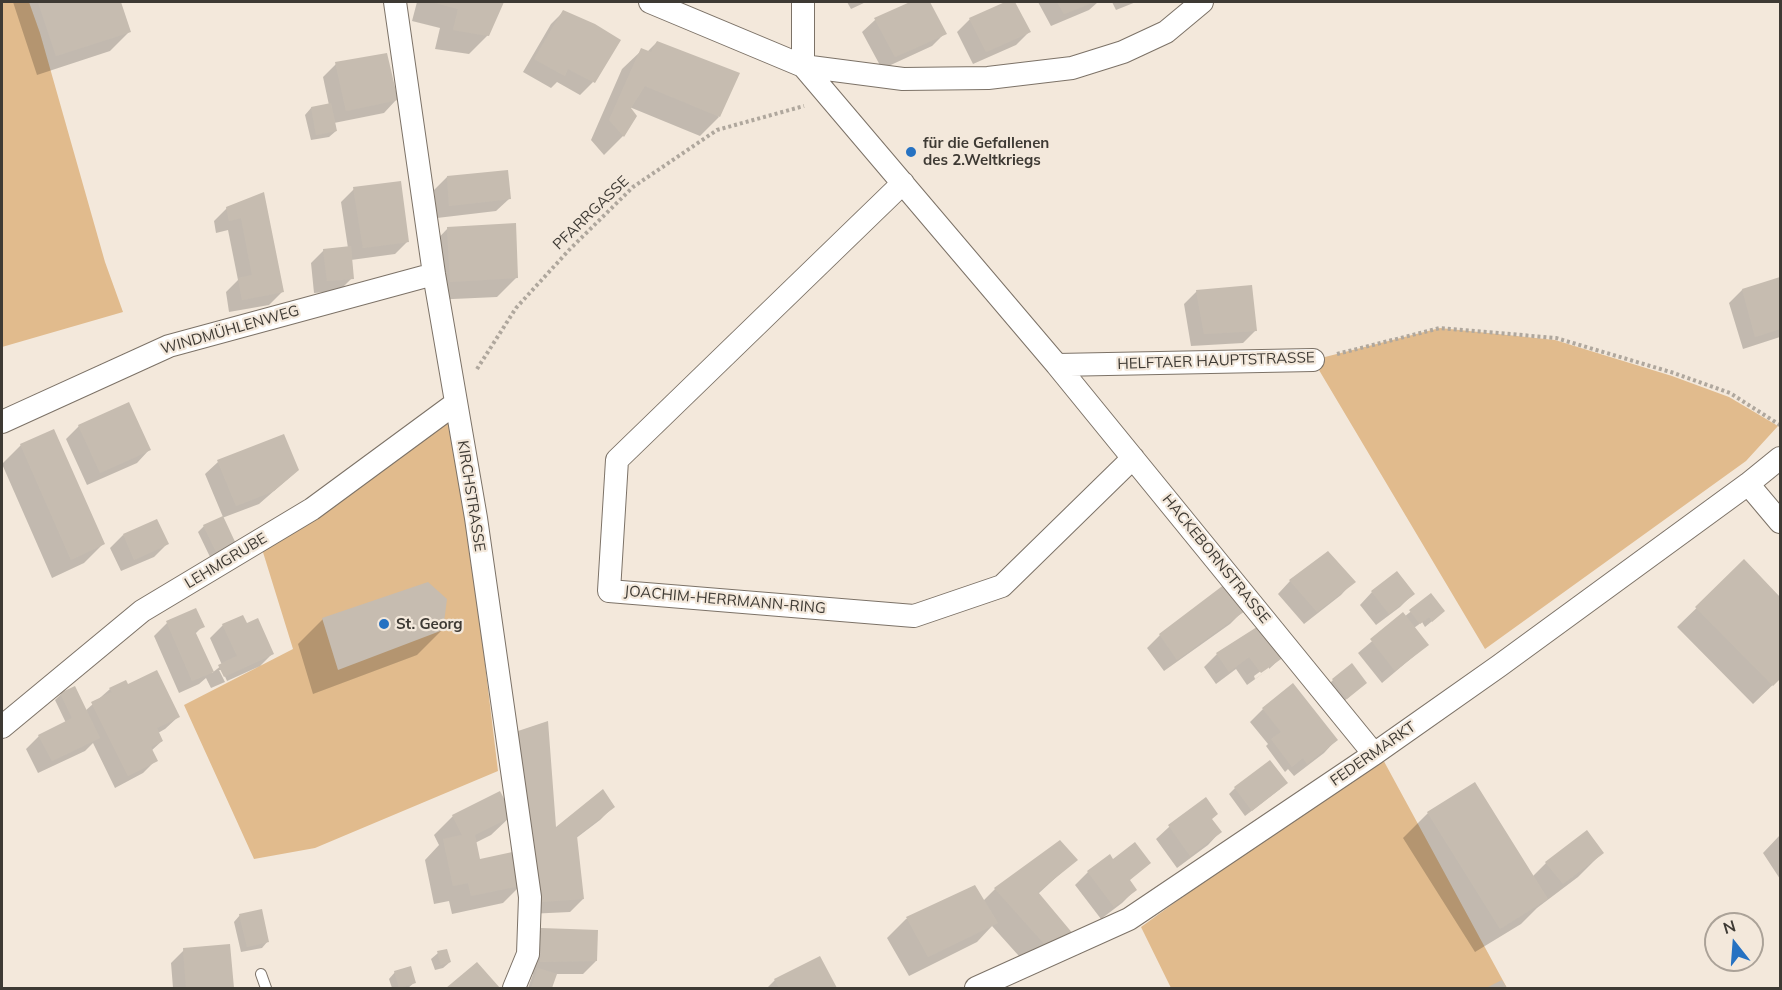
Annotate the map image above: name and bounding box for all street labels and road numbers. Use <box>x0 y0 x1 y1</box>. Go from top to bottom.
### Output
street label: PFARRGASSE <box>549 172 633 254</box>
street label: WINDMÜHLENWEG <box>159 302 301 358</box>
street label: HELFTAER HAUPTSTRASSE <box>1117 349 1315 373</box>
street label: KIRCHSTRASSE <box>453 439 489 553</box>
street label: HACKEBORNSTRASSE <box>1158 491 1274 627</box>
street label: LEHMGRUBE <box>182 529 270 593</box>
street label: JOACHIM-HERRMANN-RING <box>623 582 827 618</box>
street label: FEDERMARKT <box>1327 718 1419 790</box>

